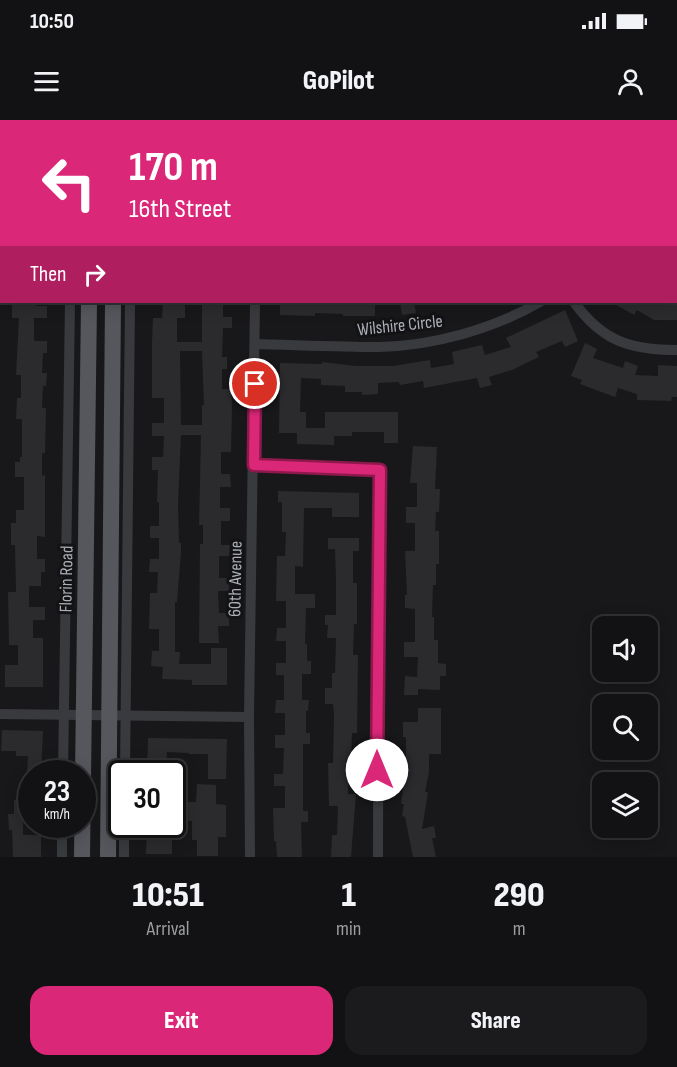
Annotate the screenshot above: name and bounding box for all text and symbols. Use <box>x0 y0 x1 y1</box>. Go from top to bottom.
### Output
text: 10:50 <box>30 8 74 35</box>
icon: menu <box>30 65 63 98</box>
text: GoPilot <box>303 65 374 97</box>
icon: person <box>614 65 647 98</box>
text: 170 m <box>129 142 218 193</box>
icon: left <box>30 144 108 222</box>
text: 16th Street <box>129 193 231 225</box>
icon: right <box>78 258 111 291</box>
text: Then <box>30 261 66 288</box>
street label: Wilshire Circle <box>356 311 444 340</box>
pin <box>229 358 280 409</box>
icon: arrive <box>238 367 271 400</box>
street label: 60th Avenue <box>224 541 247 617</box>
street label: Florin Road <box>55 545 78 613</box>
map controls <box>592 616 658 838</box>
button: sound <box>592 616 658 682</box>
button: search <box>592 694 658 760</box>
position arrow <box>345 738 409 802</box>
speed limit sign: 30 <box>108 760 186 838</box>
button: layers <box>592 772 658 838</box>
text: 23 <box>44 774 70 810</box>
text: km/h <box>44 805 70 824</box>
text: 10:51 <box>132 874 204 917</box>
text: 1 <box>341 874 356 917</box>
text: 290 <box>493 874 545 917</box>
text: Arrival <box>147 917 190 941</box>
text: min <box>336 917 361 941</box>
text: m <box>513 917 526 941</box>
button: Exit <box>30 986 333 1055</box>
button: Share <box>345 986 647 1055</box>

